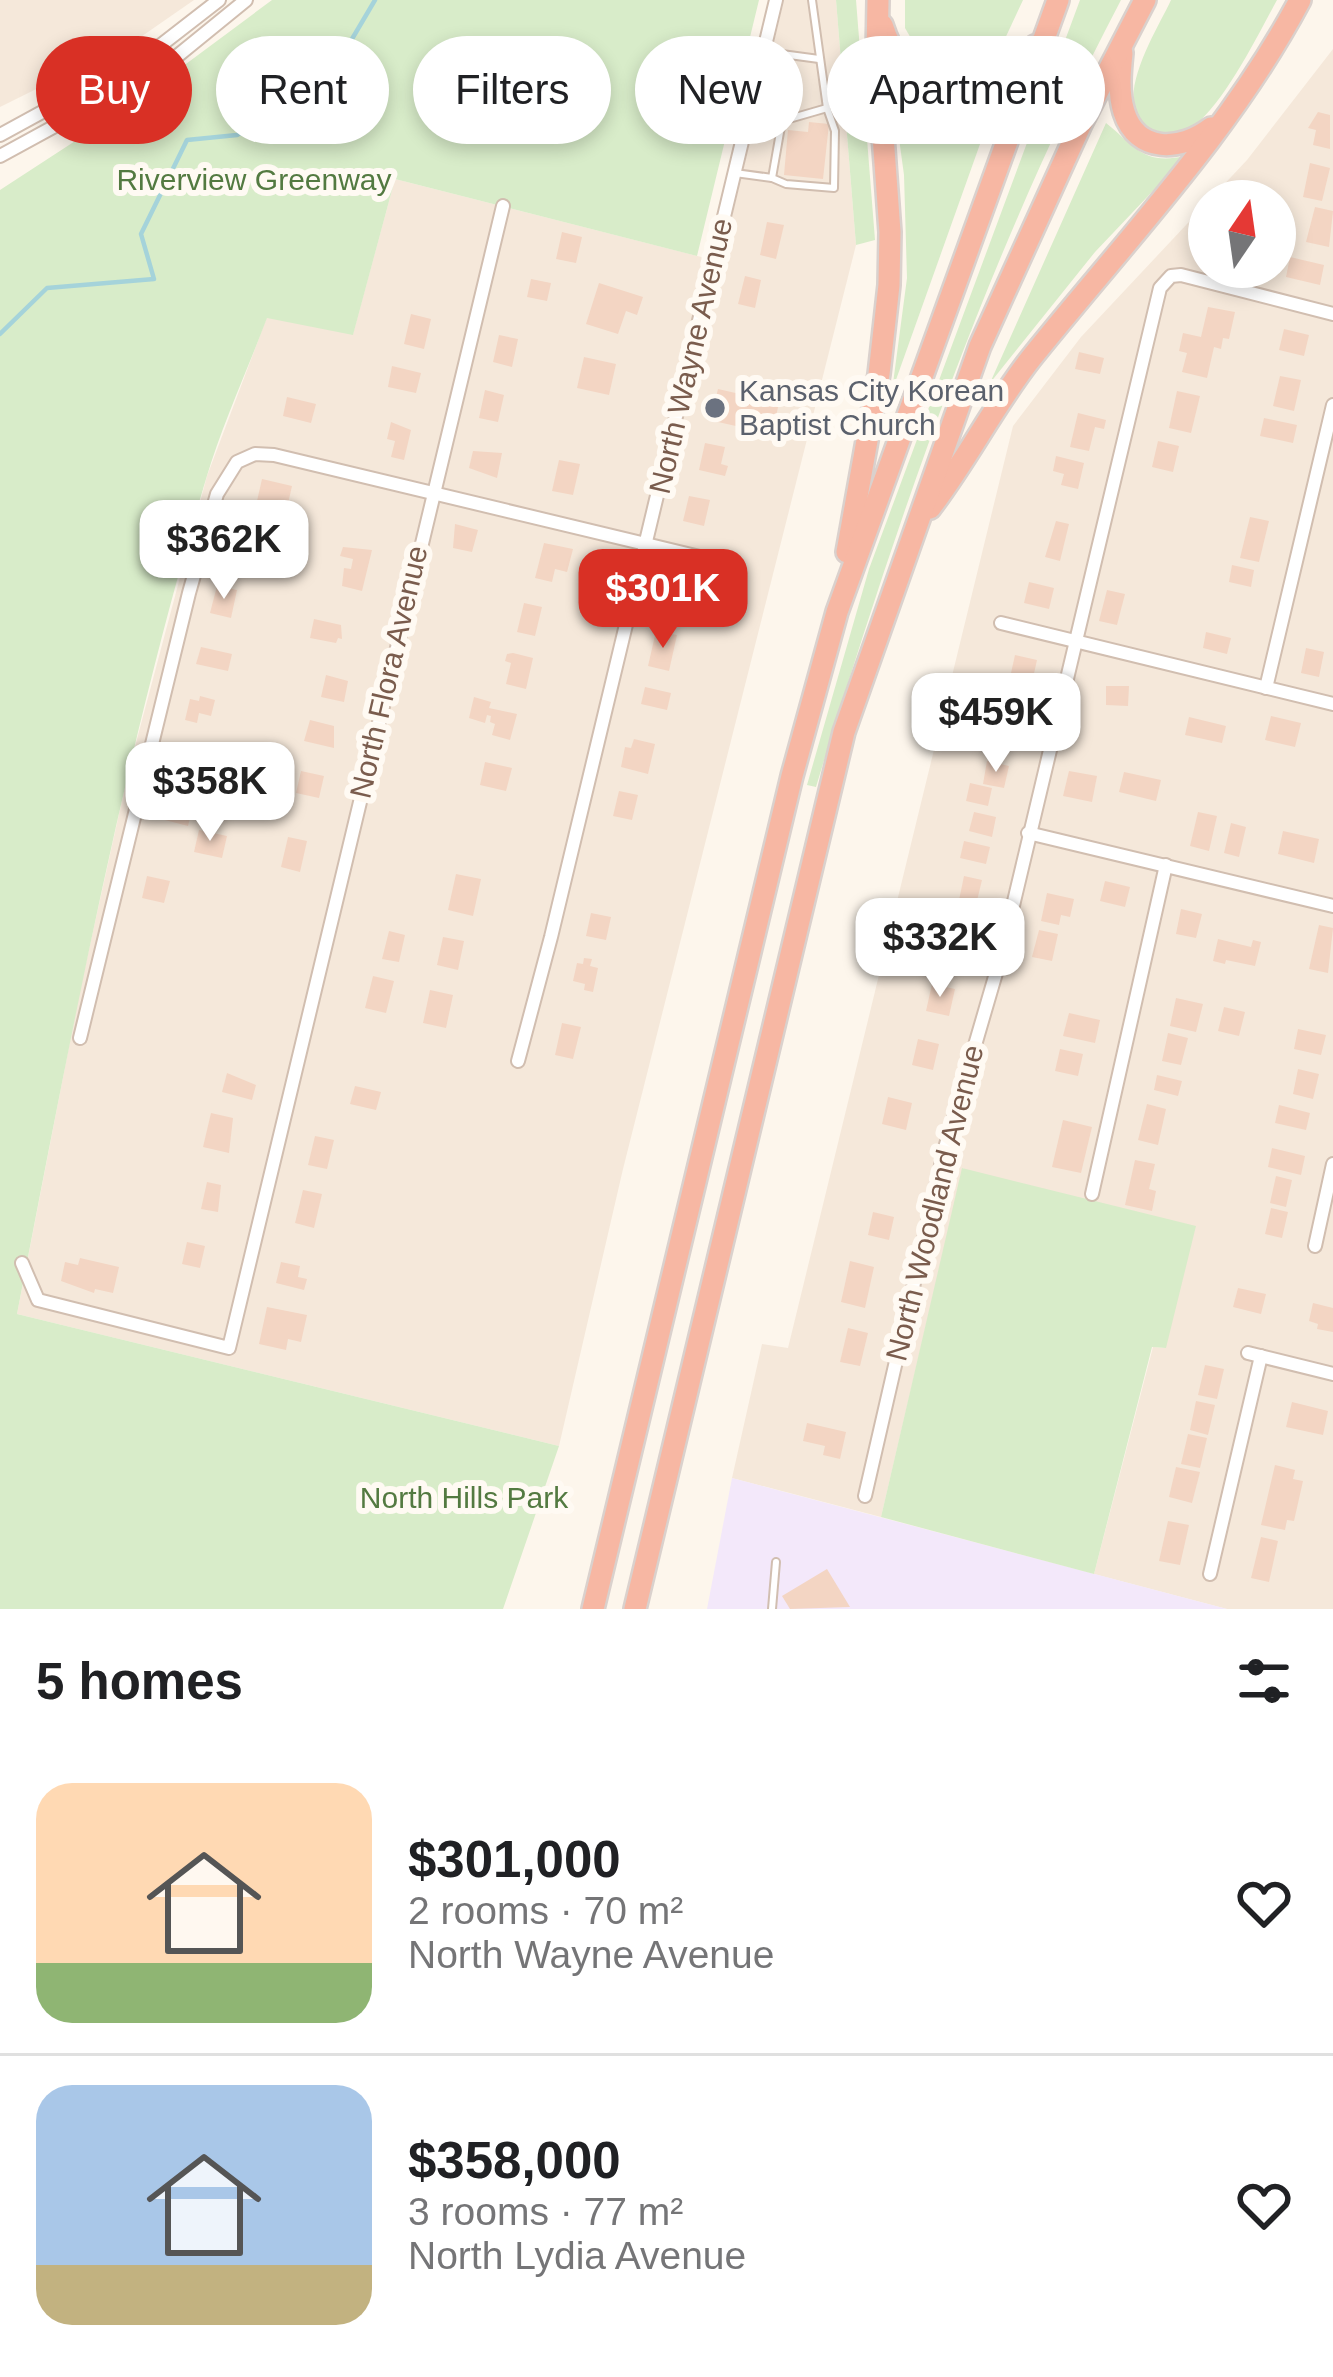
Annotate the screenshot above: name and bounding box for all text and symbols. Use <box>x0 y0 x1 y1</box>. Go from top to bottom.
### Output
chip: Buy <box>36 36 192 144</box>
chip: Rent <box>216 36 389 144</box>
chip: Filters <box>413 36 611 144</box>
chip: New <box>635 36 803 144</box>
chip: Apartment <box>827 36 1105 144</box>
park label: Riverview Greenway <box>116 163 392 196</box>
north arrow <box>1188 180 1296 288</box>
map controls <box>1188 180 1296 288</box>
street label: North Wayne Avenue <box>643 215 738 497</box>
place label: Kansas City Korean Baptist Church <box>739 374 1004 441</box>
marker: Kansas City Korean Baptist Church <box>702 395 728 421</box>
pin: $362K <box>140 500 308 602</box>
text: $362K <box>167 517 281 560</box>
street label: North Flora Avenue <box>343 543 434 801</box>
pin: $301K <box>579 549 747 651</box>
text: $301K <box>606 566 720 609</box>
pin: $459K <box>912 673 1080 775</box>
text: $459K <box>939 690 1053 733</box>
pin: $358K <box>126 742 294 844</box>
text: $358K <box>153 759 267 802</box>
pin: $332K <box>856 898 1024 1000</box>
text: $332K <box>883 915 997 958</box>
street label: North Woodland Avenue <box>879 1042 990 1364</box>
park label: North Hills Park <box>360 1481 569 1514</box>
icon: filters <box>1231 1648 1297 1714</box>
text: 5 homes <box>36 1653 243 1710</box>
icon: home <box>132 1831 276 1975</box>
text: $301,000 <box>408 1831 621 1888</box>
icon: heart <box>1231 1870 1297 1936</box>
text: 2 rooms · 70 m² <box>408 1889 683 1932</box>
text: North Wayne Avenue <box>408 1933 774 1976</box>
text: $358,000 <box>408 2132 621 2189</box>
icon: home <box>132 2133 276 2277</box>
icon: heart <box>1231 2172 1297 2238</box>
text: 3 rooms · 77 m² <box>408 2190 683 2233</box>
text: North Lydia Avenue <box>408 2234 746 2277</box>

